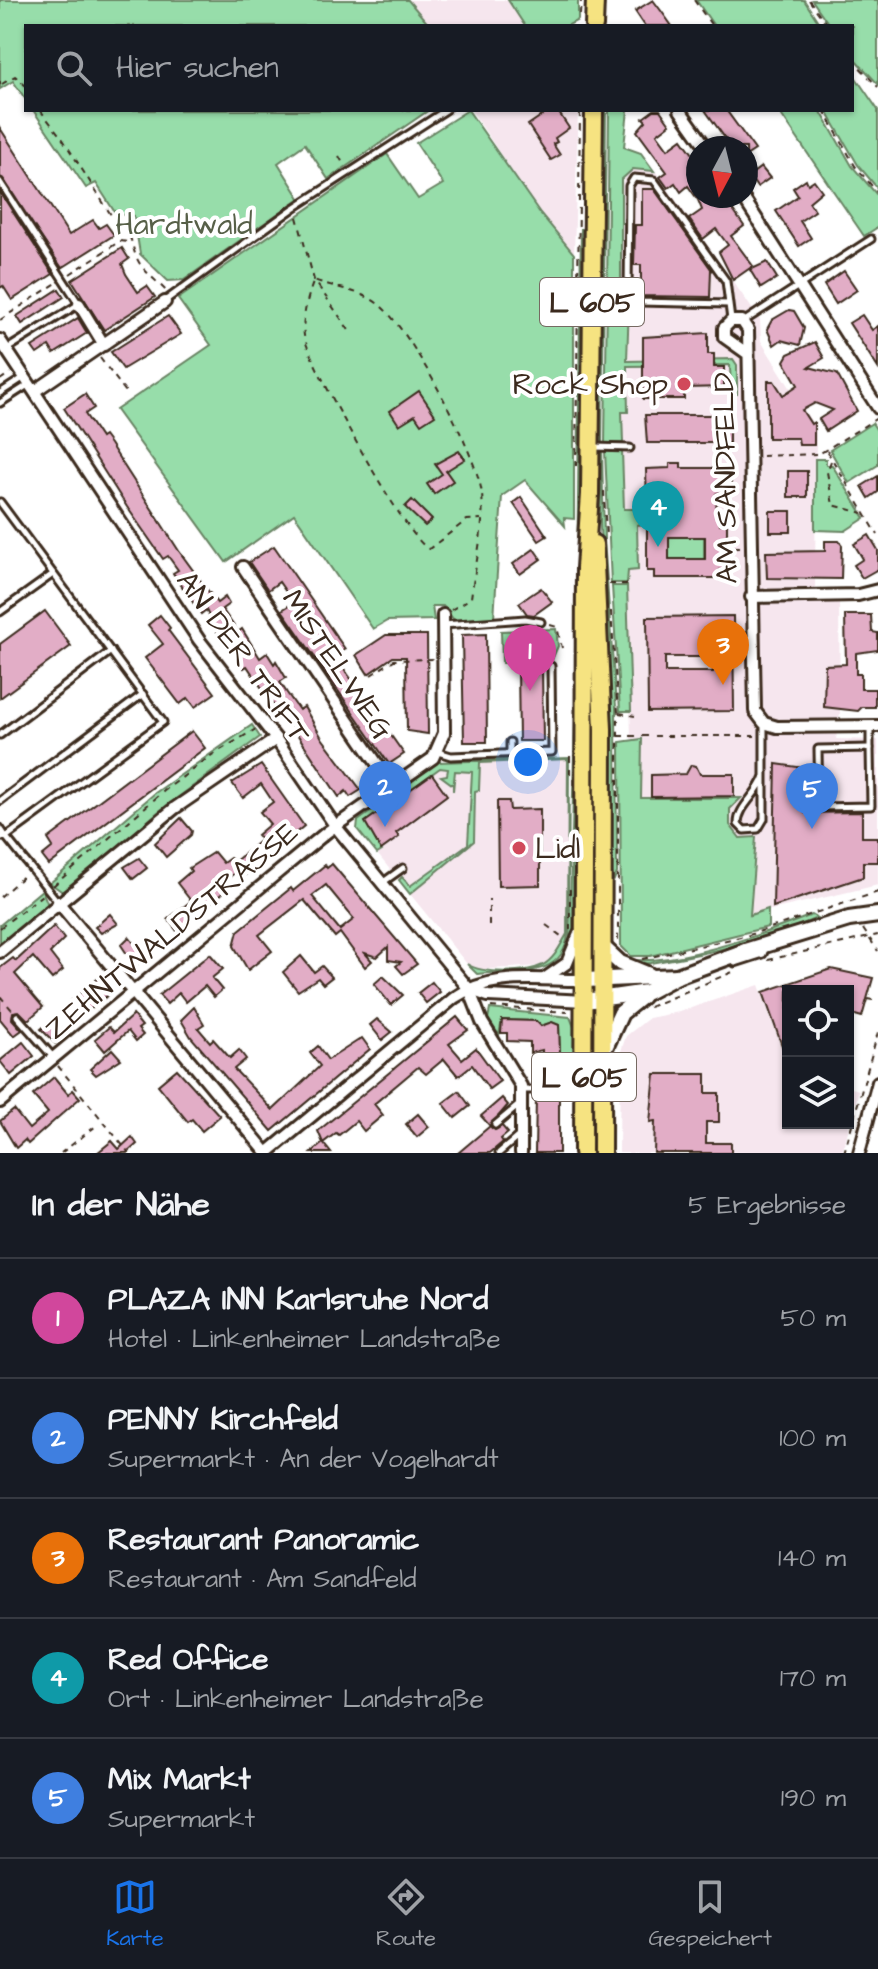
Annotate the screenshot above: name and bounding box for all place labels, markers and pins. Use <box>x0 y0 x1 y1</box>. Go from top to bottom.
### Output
place label: Rock Shop <box>513 364 668 406</box>
marker: Rock Shop <box>675 375 693 393</box>
pin: 4 <box>632 481 684 547</box>
pin: 3 <box>697 619 749 685</box>
pin: 1 <box>504 625 556 691</box>
pin: 2 <box>359 761 411 827</box>
pin: 5 <box>786 763 838 829</box>
place label: Lidl <box>535 828 580 870</box>
marker: Lidl <box>510 839 528 857</box>

